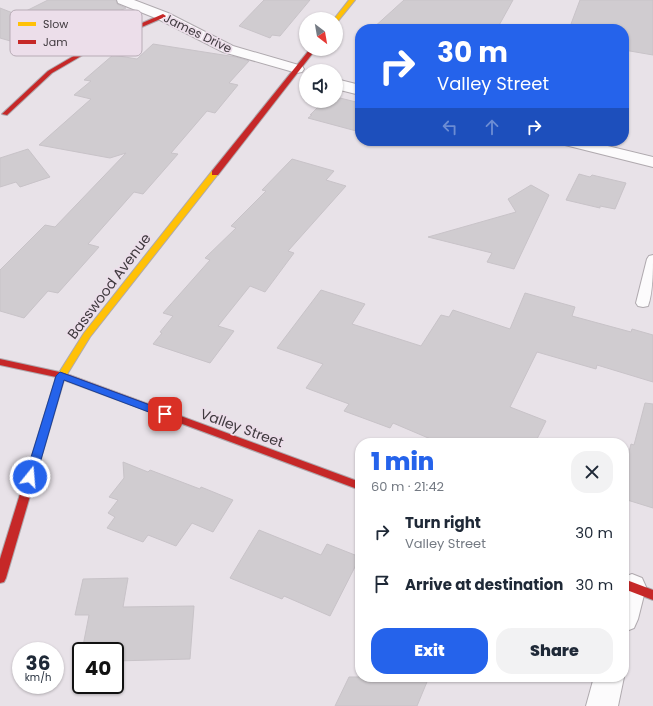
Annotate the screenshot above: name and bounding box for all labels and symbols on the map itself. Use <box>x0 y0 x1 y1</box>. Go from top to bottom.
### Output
street label: James Drive <box>161 9 235 57</box>
legend <box>10 10 142 56</box>
north arrow <box>299 12 343 56</box>
text: Slow <box>43 16 68 32</box>
text: Jam <box>43 34 68 50</box>
street label: Basswood Avenue <box>63 229 156 343</box>
pin <box>148 397 182 431</box>
street label: Valley Street <box>198 404 286 452</box>
position arrow <box>9 456 51 498</box>
speed limit sign: 40 <box>72 642 124 694</box>

